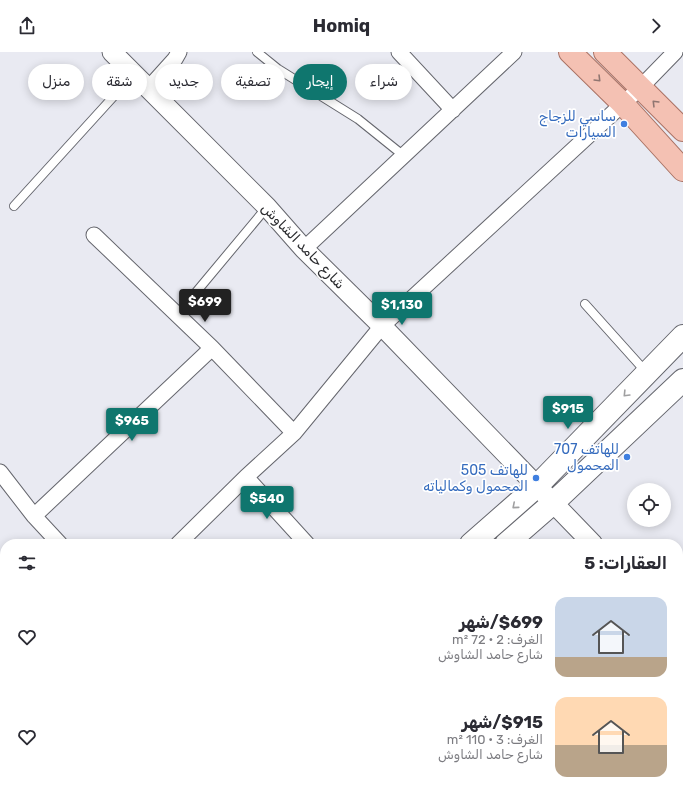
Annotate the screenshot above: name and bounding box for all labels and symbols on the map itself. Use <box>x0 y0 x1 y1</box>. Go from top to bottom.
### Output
one-way arrow <box>593 74 601 82</box>
one-way arrow <box>652 100 660 108</box>
place label: ساسي للزجاج السيارات <box>539 108 616 141</box>
marker: ساسي للزجاج السيارات <box>619 119 629 129</box>
street label: شارع حامد الشاوش <box>256 199 348 294</box>
pin: $699 <box>181 289 229 323</box>
pin: $1,130 <box>369 292 435 326</box>
one-way arrow <box>623 389 631 397</box>
pin: $915 <box>544 396 592 430</box>
pin: $965 <box>108 408 156 442</box>
place label: 707 للهاتف المحمول <box>554 441 619 474</box>
marker: 707 للهاتف المحمول <box>622 452 632 462</box>
place label: 505 للهاتف المحمول وكمالياته <box>423 462 528 495</box>
marker: 505 للهاتف المحمول وكمالياته <box>531 473 541 483</box>
pin: $540 <box>243 486 291 520</box>
one-way arrow <box>512 501 519 508</box>

